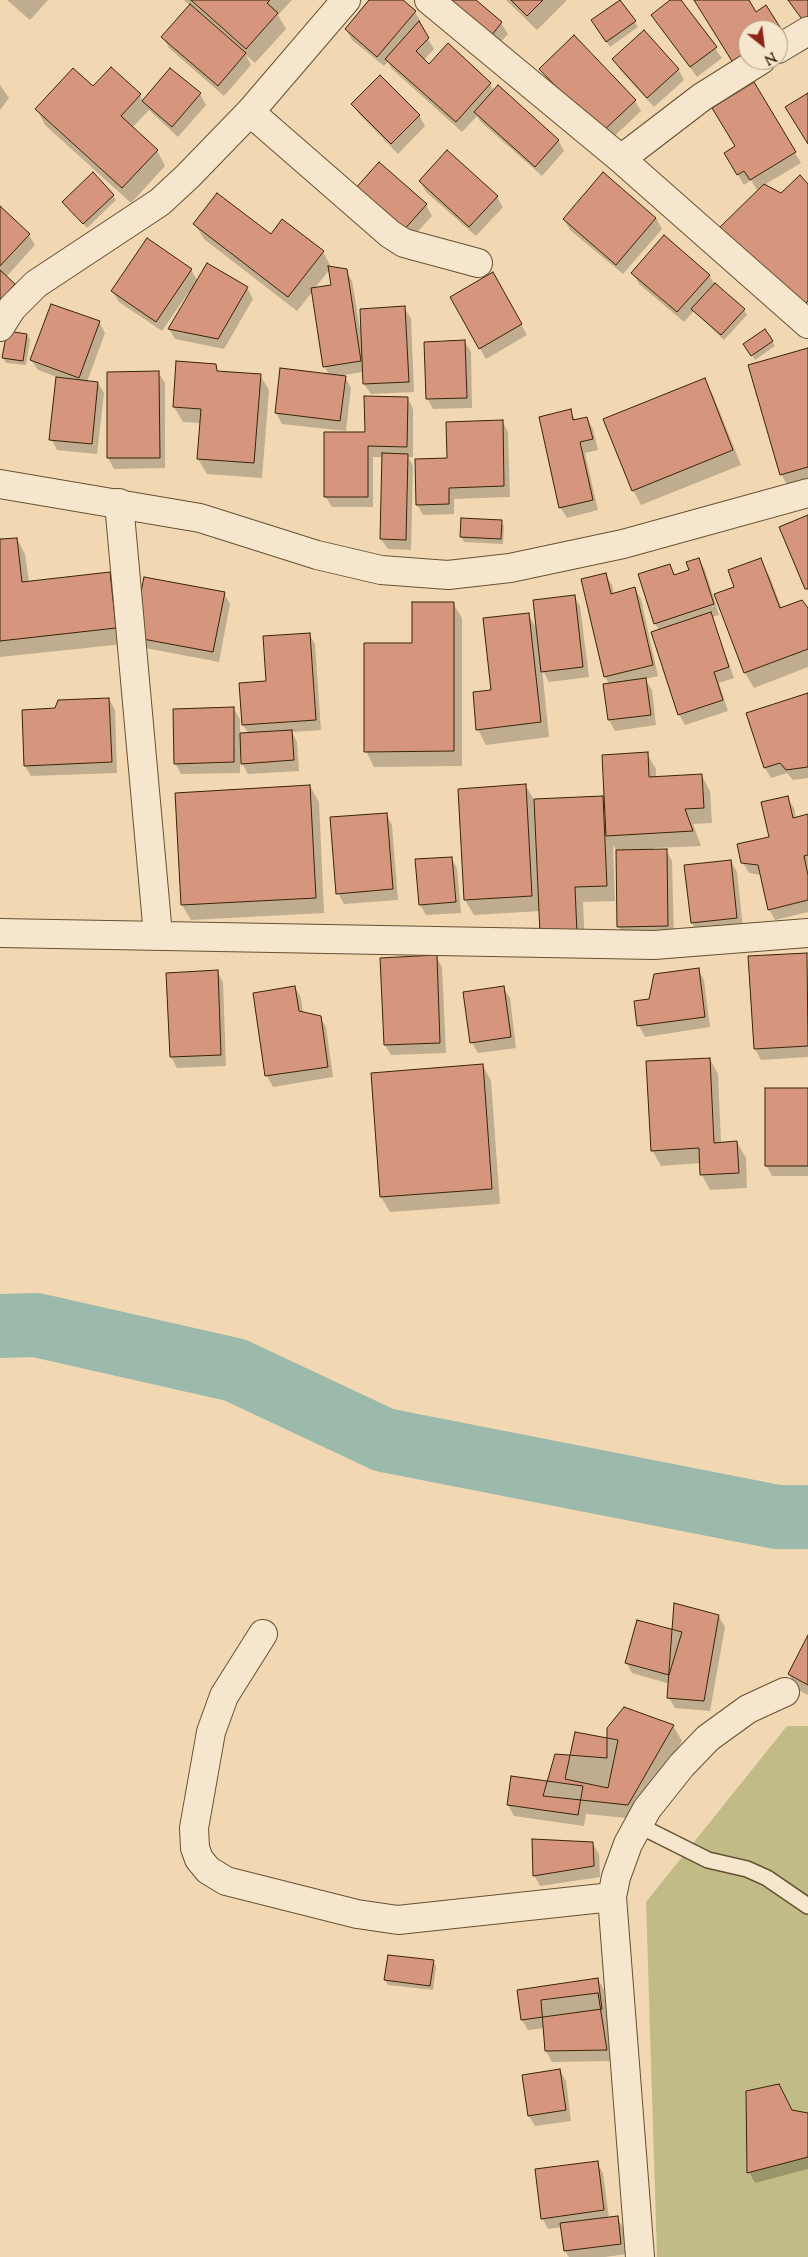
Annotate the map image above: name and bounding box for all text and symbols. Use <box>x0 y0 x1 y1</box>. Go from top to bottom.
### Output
north arrow <box>738 20 788 70</box>
text: N <box>760 46 780 69</box>

